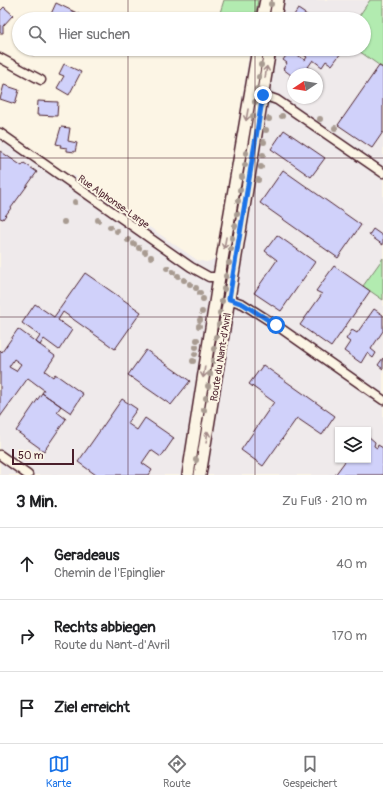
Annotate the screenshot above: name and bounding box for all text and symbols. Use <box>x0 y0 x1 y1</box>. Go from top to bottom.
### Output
search box <box>12 12 371 56</box>
icon: search <box>26 23 48 45</box>
text: Hier suchen <box>58 25 130 44</box>
one-way arrow <box>263 66 271 79</box>
north arrow <box>287 68 323 104</box>
route end <box>254 86 272 104</box>
one-way arrow <box>242 108 250 121</box>
street label: Rue Alphonse-Large <box>75 173 151 231</box>
one-way arrow <box>221 236 229 249</box>
street label: Route du Nant-d'Avril <box>208 312 234 402</box>
route start <box>267 316 285 334</box>
one-way arrow <box>200 365 208 378</box>
map controls <box>335 427 371 463</box>
button: layers <box>335 427 371 463</box>
one-way arrow <box>203 430 211 443</box>
scale bar <box>12 447 74 466</box>
text: 50 m <box>18 449 44 462</box>
text: 3 Min. <box>16 491 58 512</box>
text: Zu Fuß · 210 m <box>282 493 367 509</box>
text: Geradeaus <box>54 546 120 565</box>
icon: ahead <box>16 553 38 575</box>
text: 40 m <box>336 556 367 572</box>
text: Chemin de l'Epinglier <box>54 565 165 581</box>
text: Rechts abbiegen <box>54 618 156 637</box>
icon: right <box>16 625 38 647</box>
text: 170 m <box>332 628 367 644</box>
text: Route du Nant-d'Avril <box>54 637 170 653</box>
icon: arrive <box>16 697 38 719</box>
text: Ziel erreicht <box>54 698 130 717</box>
tab: Karte <box>46 753 71 790</box>
tab: Route <box>163 753 191 790</box>
tab: Gespeichert <box>282 753 337 790</box>

